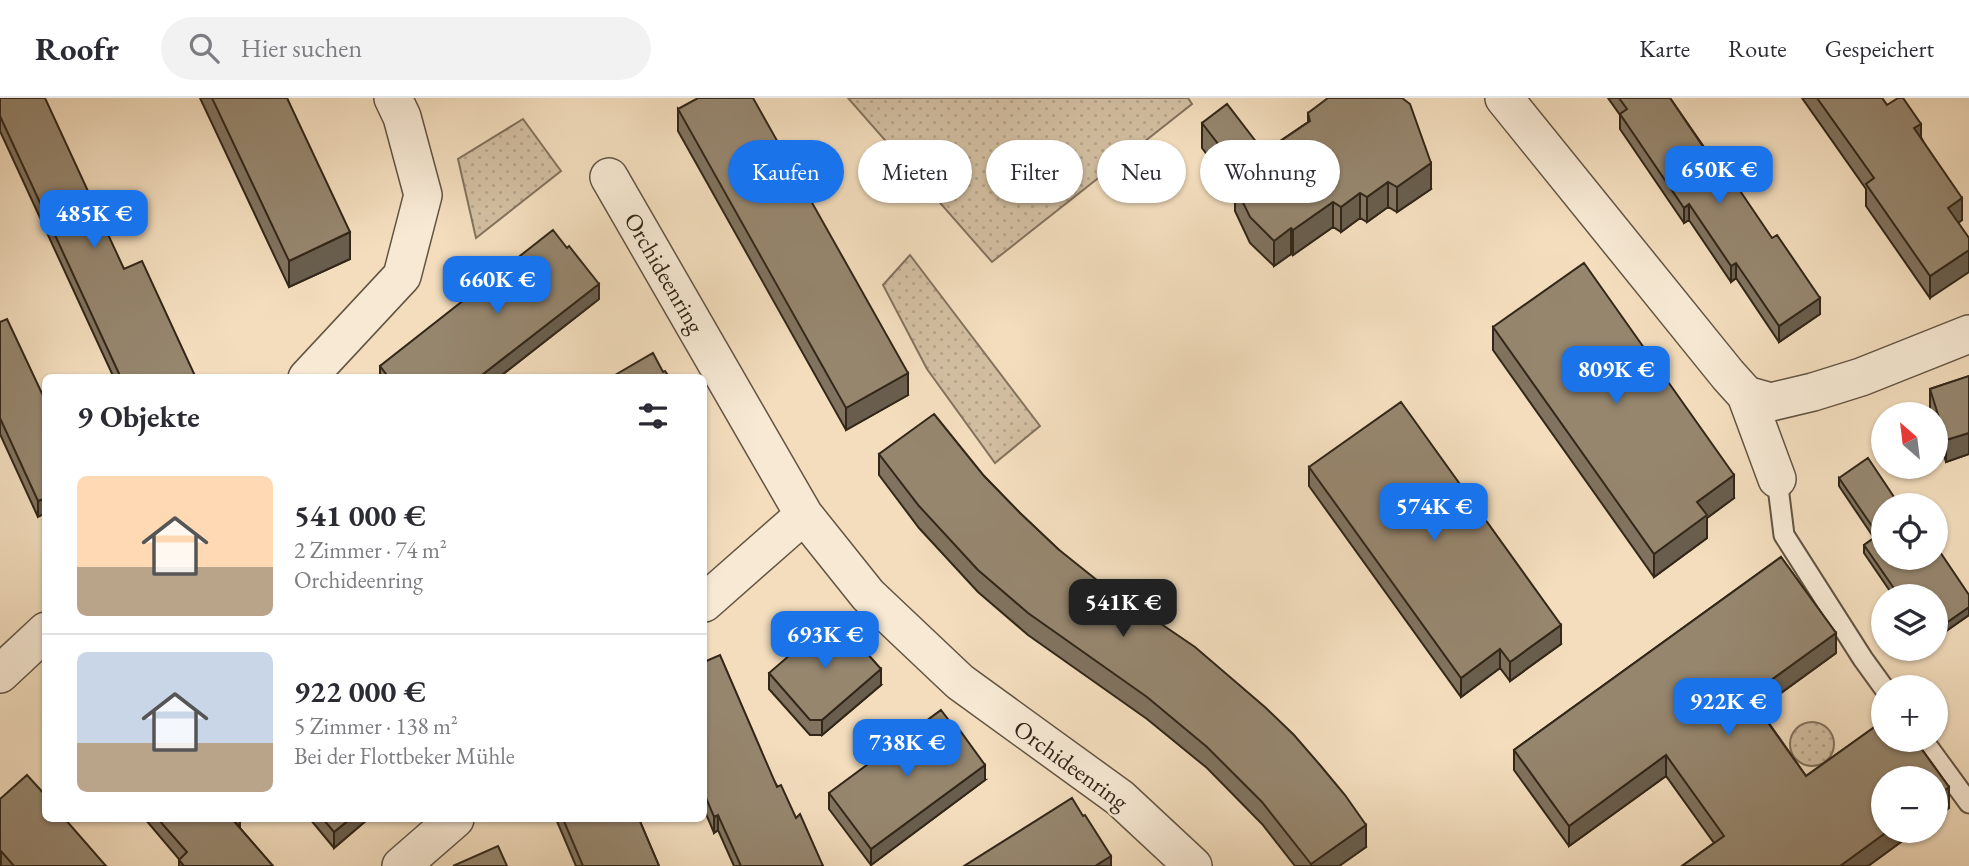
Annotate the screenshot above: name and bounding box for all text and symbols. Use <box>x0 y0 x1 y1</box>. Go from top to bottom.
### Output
search box <box>161 17 651 80</box>
text: Roofr <box>35 27 119 70</box>
icon: search <box>185 29 223 67</box>
text: Hier suchen <box>241 31 362 65</box>
text: Karte <box>1639 33 1690 64</box>
text: Route <box>1728 33 1787 64</box>
text: Gespeichert <box>1825 33 1934 64</box>
chip: Kaufen <box>728 140 844 203</box>
chip: Mieten <box>858 140 972 203</box>
chip: Filter <box>986 140 1083 203</box>
chip: Neu <box>1097 140 1186 203</box>
chip: Wohnung <box>1200 140 1340 203</box>
pin: 650K € <box>1662 146 1776 206</box>
text: 650K € <box>1681 154 1757 184</box>
pin: 485K € <box>37 190 151 250</box>
text: 485K € <box>56 198 132 228</box>
street label: Orchideenring <box>617 207 712 339</box>
pin: 660K € <box>440 256 554 316</box>
text: 660K € <box>459 264 535 294</box>
pin: 809K € <box>1559 346 1673 406</box>
text: 809K € <box>1578 354 1654 384</box>
text: 9 Objekte <box>77 397 200 436</box>
icon: filters <box>634 397 672 435</box>
north arrow <box>1871 402 1948 480</box>
map controls <box>1871 402 1948 843</box>
pin: 574K € <box>1377 484 1491 543</box>
text: 574K € <box>1396 491 1472 521</box>
button: locate <box>1871 493 1948 570</box>
text: 541 000 € <box>294 496 426 535</box>
icon: home <box>133 504 217 588</box>
text: 2 Zimmer · 74 m² <box>294 535 447 565</box>
text: Orchideenring <box>294 565 423 595</box>
pin: 541K € <box>1066 580 1180 639</box>
button: layers <box>1871 584 1948 661</box>
text: 541K € <box>1085 587 1161 617</box>
pin: 693K € <box>768 612 882 671</box>
text: 693K € <box>787 619 863 649</box>
text: 922 000 € <box>294 672 426 711</box>
button: + <box>1871 675 1948 752</box>
pin: 922K € <box>1671 678 1785 738</box>
icon: home <box>133 680 217 764</box>
text: 922K € <box>1690 686 1766 716</box>
text: 5 Zimmer · 138 m² <box>294 711 458 741</box>
street label: Orchideenring <box>1008 712 1135 817</box>
pin: 738K € <box>850 720 964 779</box>
text: 738K € <box>869 727 945 757</box>
text: Bei der Flottbeker Mühle <box>294 741 515 771</box>
button: − <box>1871 766 1948 843</box>

